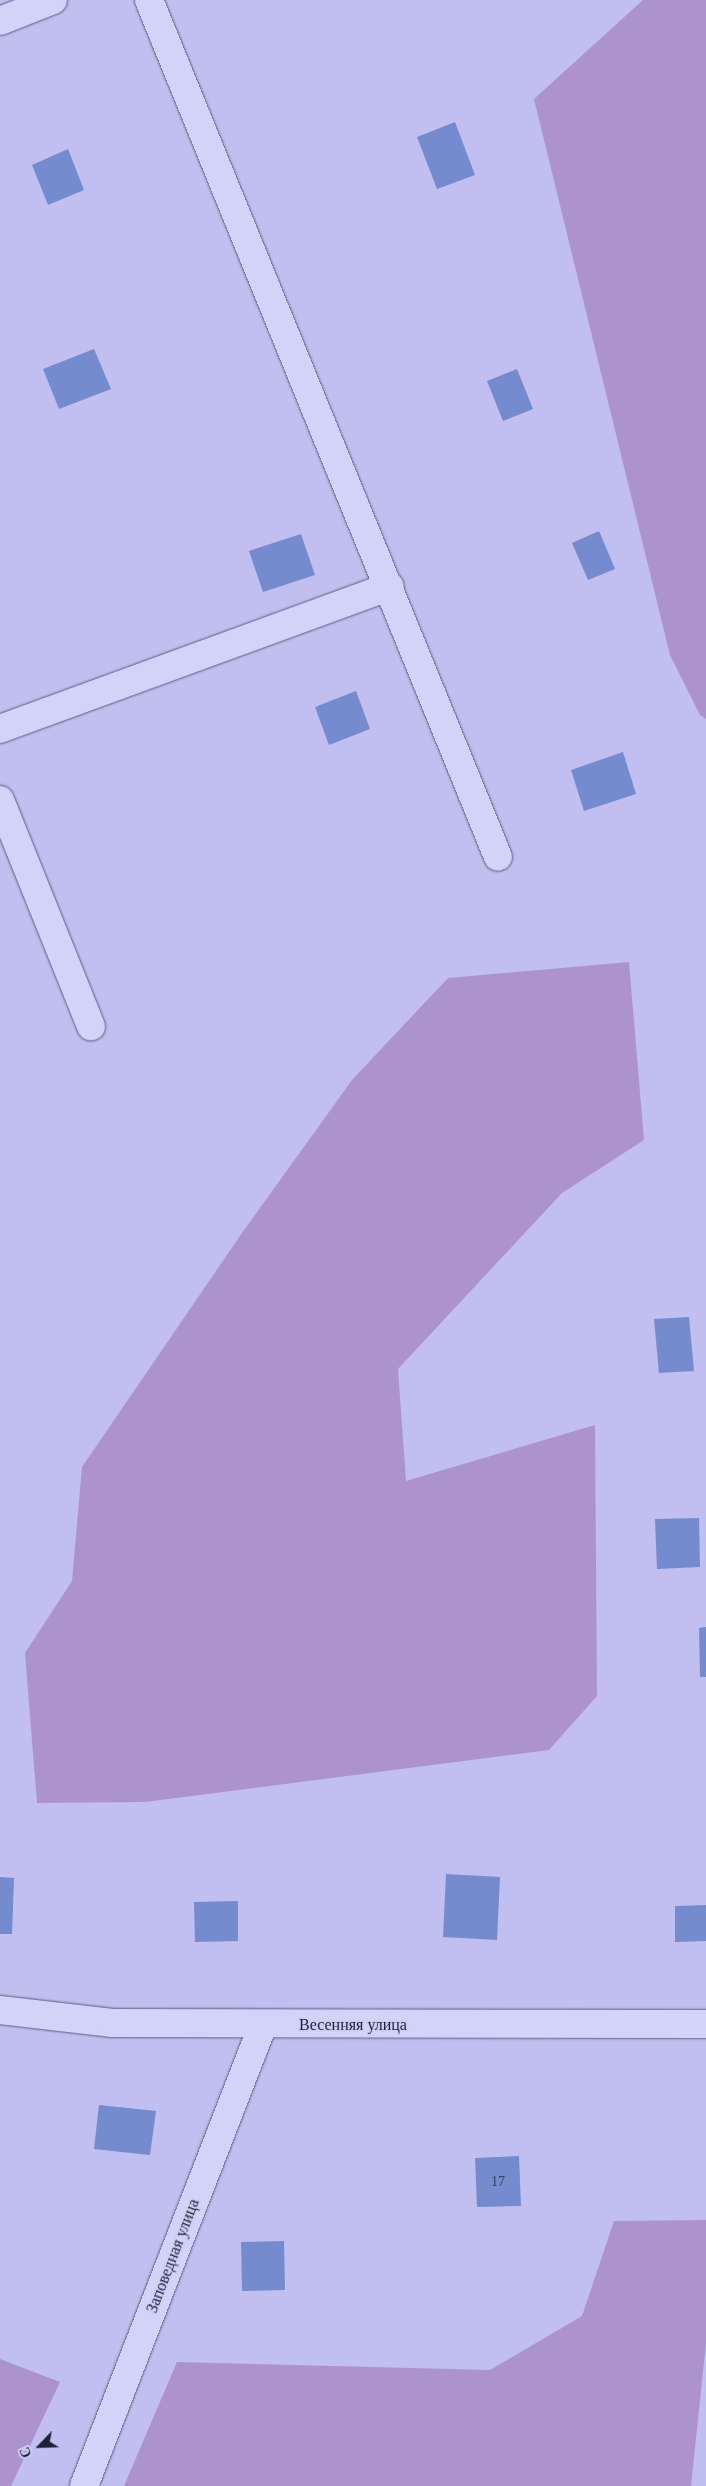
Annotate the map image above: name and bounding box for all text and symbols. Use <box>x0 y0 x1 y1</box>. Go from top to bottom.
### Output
street label: Весенняя улица <box>299 2015 407 2035</box>
house number: 17 <box>491 2174 505 2190</box>
street label: Заповедная улица <box>142 2196 204 2316</box>
north arrow <box>15 2421 65 2471</box>
text: С <box>17 2445 35 2460</box>

